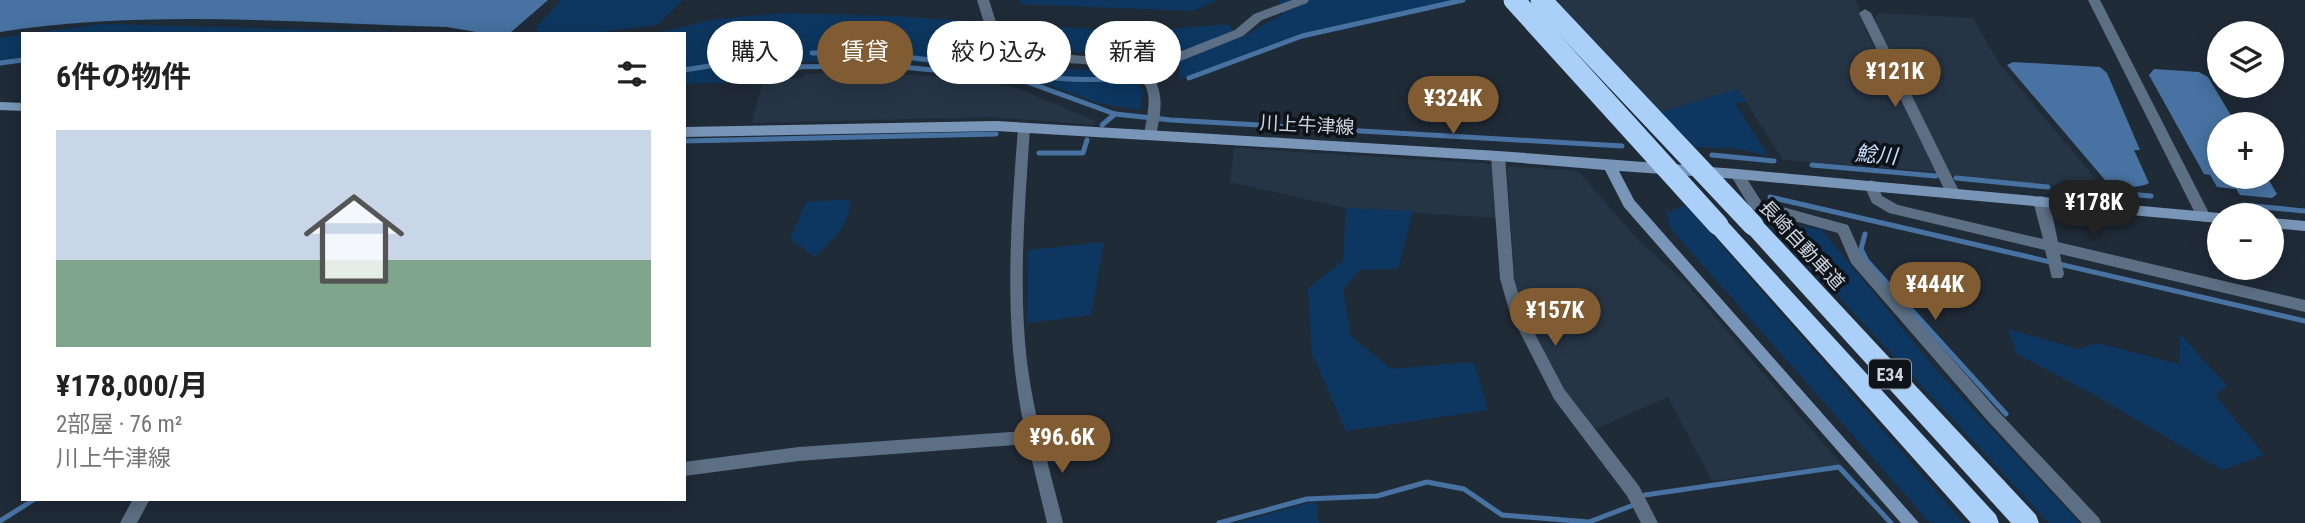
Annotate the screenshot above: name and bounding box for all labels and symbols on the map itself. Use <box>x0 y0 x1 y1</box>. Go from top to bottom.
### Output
pin: ¥121K <box>1846 50 1944 109</box>
pin: ¥324K <box>1404 76 1502 136</box>
street label: 川上牛津線 <box>1259 111 1355 139</box>
water label: 鯰川 <box>1854 141 1900 169</box>
pin: ¥178K <box>2045 180 2143 240</box>
street label: 長崎自動車道 <box>1755 195 1849 295</box>
pin: ¥444K <box>1886 262 1984 322</box>
pin: ¥157K <box>1506 288 1604 348</box>
road number: E34 <box>1869 360 1911 388</box>
pin: ¥96.6K <box>1005 416 1119 475</box>

